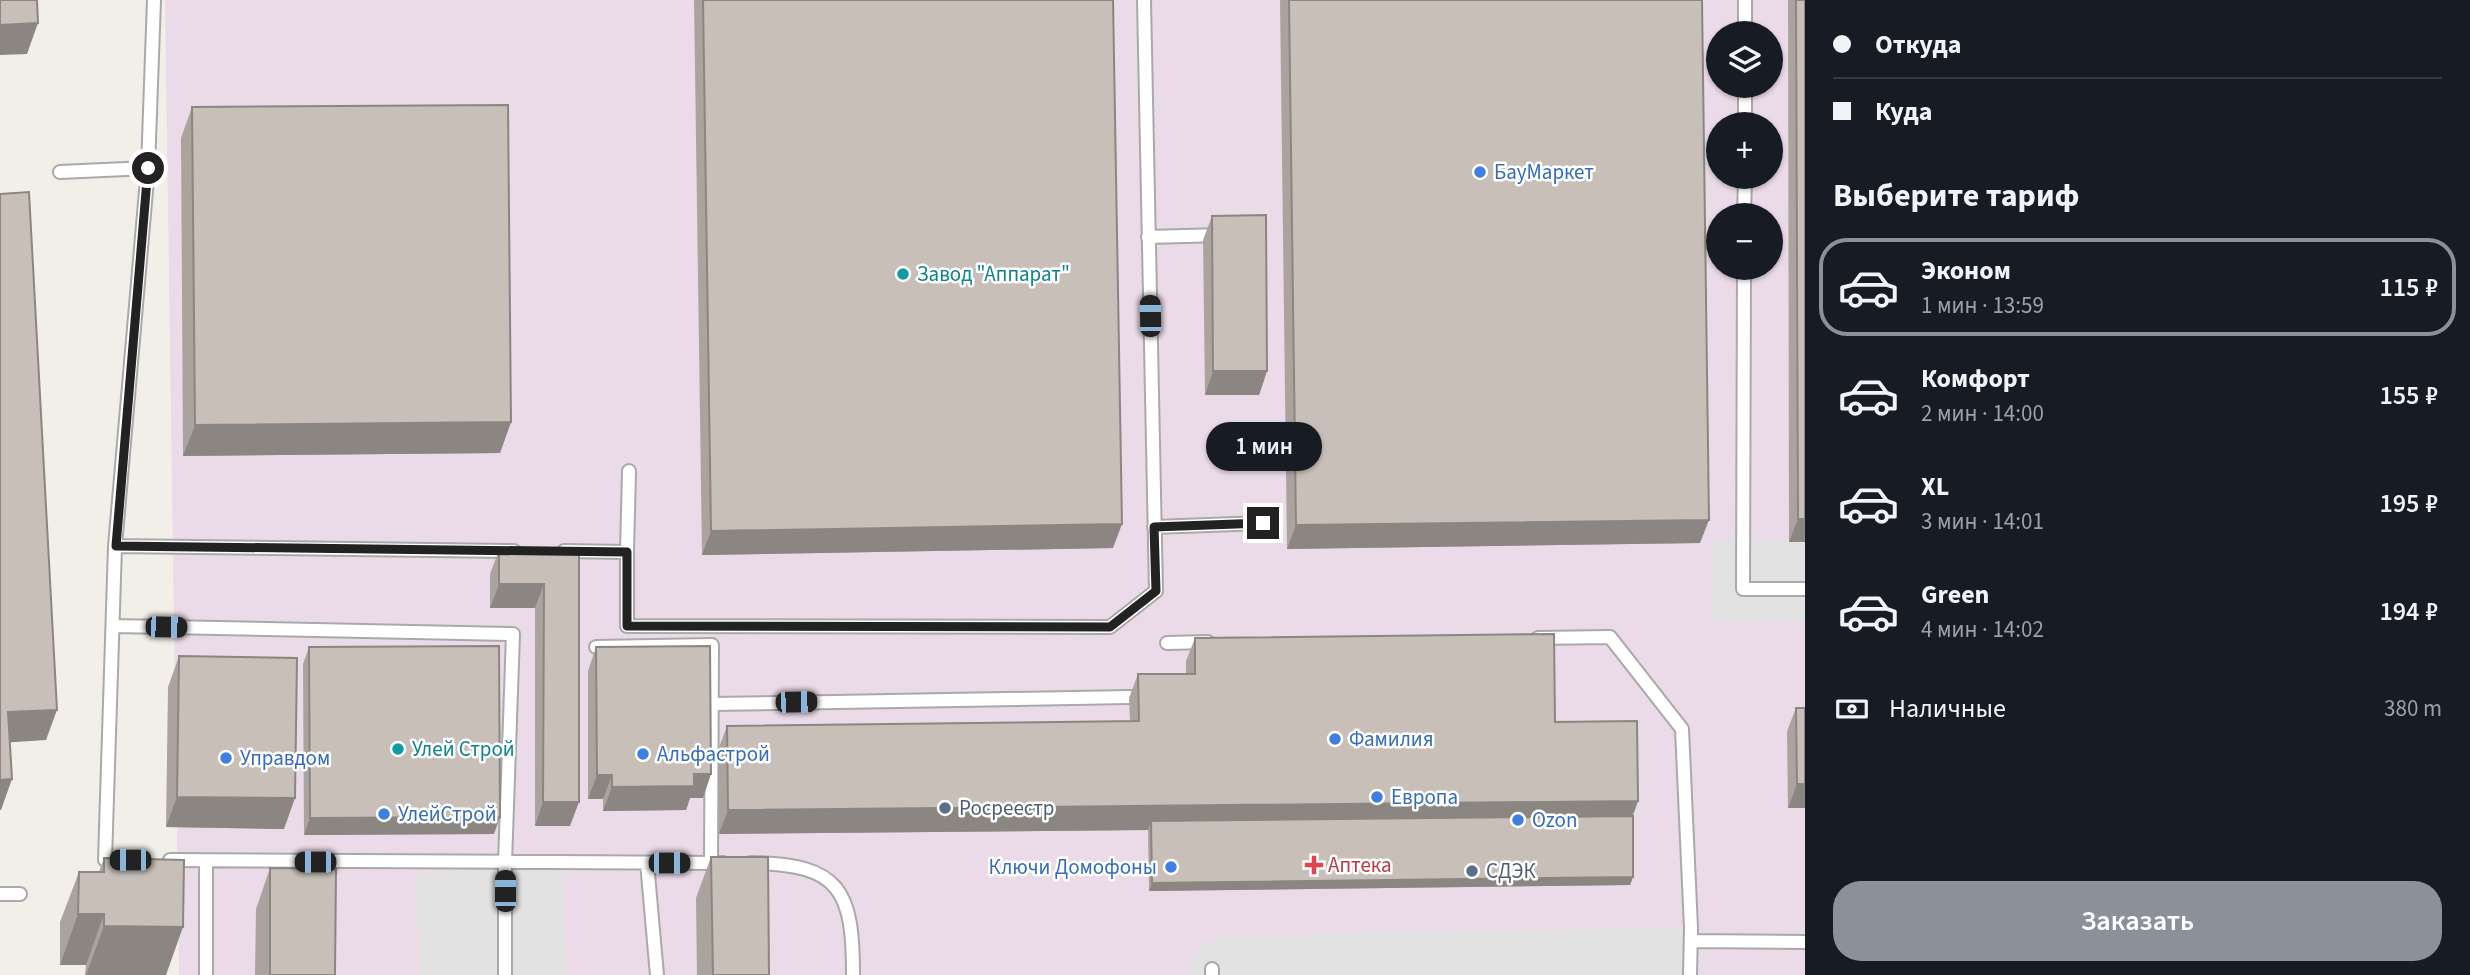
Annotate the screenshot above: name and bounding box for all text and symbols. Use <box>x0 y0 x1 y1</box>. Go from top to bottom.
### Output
map controls <box>1706 21 1783 280</box>
button: layers <box>1706 21 1783 98</box>
text: Откуда <box>1875 26 1962 63</box>
text: Куда <box>1875 93 1933 130</box>
button: + <box>1706 112 1783 189</box>
route start <box>132 152 164 184</box>
place label: БауМаркет <box>1494 157 1594 187</box>
marker: БауМаркет <box>1472 164 1488 180</box>
text: Выберите тариф <box>1833 173 2080 219</box>
button: − <box>1706 203 1783 280</box>
text: Эконом <box>1921 252 2011 289</box>
icon: car <box>1837 256 1900 319</box>
place label: Завод "Аппарат" <box>917 259 1070 289</box>
marker: Завод "Аппарат" <box>895 266 911 282</box>
text: 115 ₽ <box>2379 269 2438 306</box>
text: 1 мин · 13:59 <box>1921 289 2044 322</box>
car <box>1140 295 1161 337</box>
text: Комфорт <box>1921 360 2030 397</box>
icon: car <box>1837 364 1900 427</box>
text: 155 ₽ <box>2379 377 2438 414</box>
text: 2 мин · 14:00 <box>1921 397 2044 430</box>
callout: 1 мин <box>1205 421 1321 470</box>
text: 1 мин <box>1235 430 1293 463</box>
text: XL <box>1921 468 1949 505</box>
icon: car <box>1837 472 1900 535</box>
text: 195 ₽ <box>2379 485 2438 522</box>
text: 3 мин · 14:01 <box>1921 505 2044 538</box>
route end <box>1247 507 1279 539</box>
text: Green <box>1921 576 1989 613</box>
icon: car <box>1837 580 1900 643</box>
text: 194 ₽ <box>2379 593 2438 630</box>
text: 4 мин · 14:02 <box>1921 613 2044 646</box>
car <box>145 616 188 638</box>
icon: cash <box>1833 690 1871 728</box>
text: Наличные <box>1889 690 2006 727</box>
car <box>775 691 818 713</box>
text: 380 m <box>2384 692 2442 725</box>
place label: Фамилия <box>1349 724 1434 754</box>
marker: Фамилия <box>1327 731 1343 747</box>
place label: Улей Строй <box>412 734 515 764</box>
place label: Альфастрой <box>657 739 770 769</box>
marker: Улей Строй <box>390 741 406 757</box>
place label: Управдом <box>240 743 330 773</box>
marker: Альфастрой <box>635 746 651 762</box>
marker: Управдом <box>218 750 234 766</box>
place label: Европа <box>1391 782 1458 812</box>
marker: Европа <box>1369 789 1385 805</box>
place label: Росреестр <box>959 793 1055 823</box>
place label: УлейСтрой <box>398 799 497 829</box>
marker: Росреестр <box>937 800 953 816</box>
place label: Ozon <box>1532 805 1577 835</box>
marker: УлейСтрой <box>376 806 392 822</box>
marker: Ozon <box>1510 812 1526 828</box>
car <box>110 850 152 871</box>
place label: Аптека <box>1328 850 1392 880</box>
car <box>295 852 337 873</box>
place label: Ключи Домофоны <box>989 852 1157 882</box>
car <box>649 853 691 874</box>
place label: СДЭК <box>1486 856 1536 886</box>
marker: Аптека <box>1306 857 1322 873</box>
marker: Ключи Домофоны <box>1163 859 1179 875</box>
marker: СДЭК <box>1464 863 1480 879</box>
car <box>495 870 516 912</box>
button: Заказать <box>1833 881 2442 961</box>

